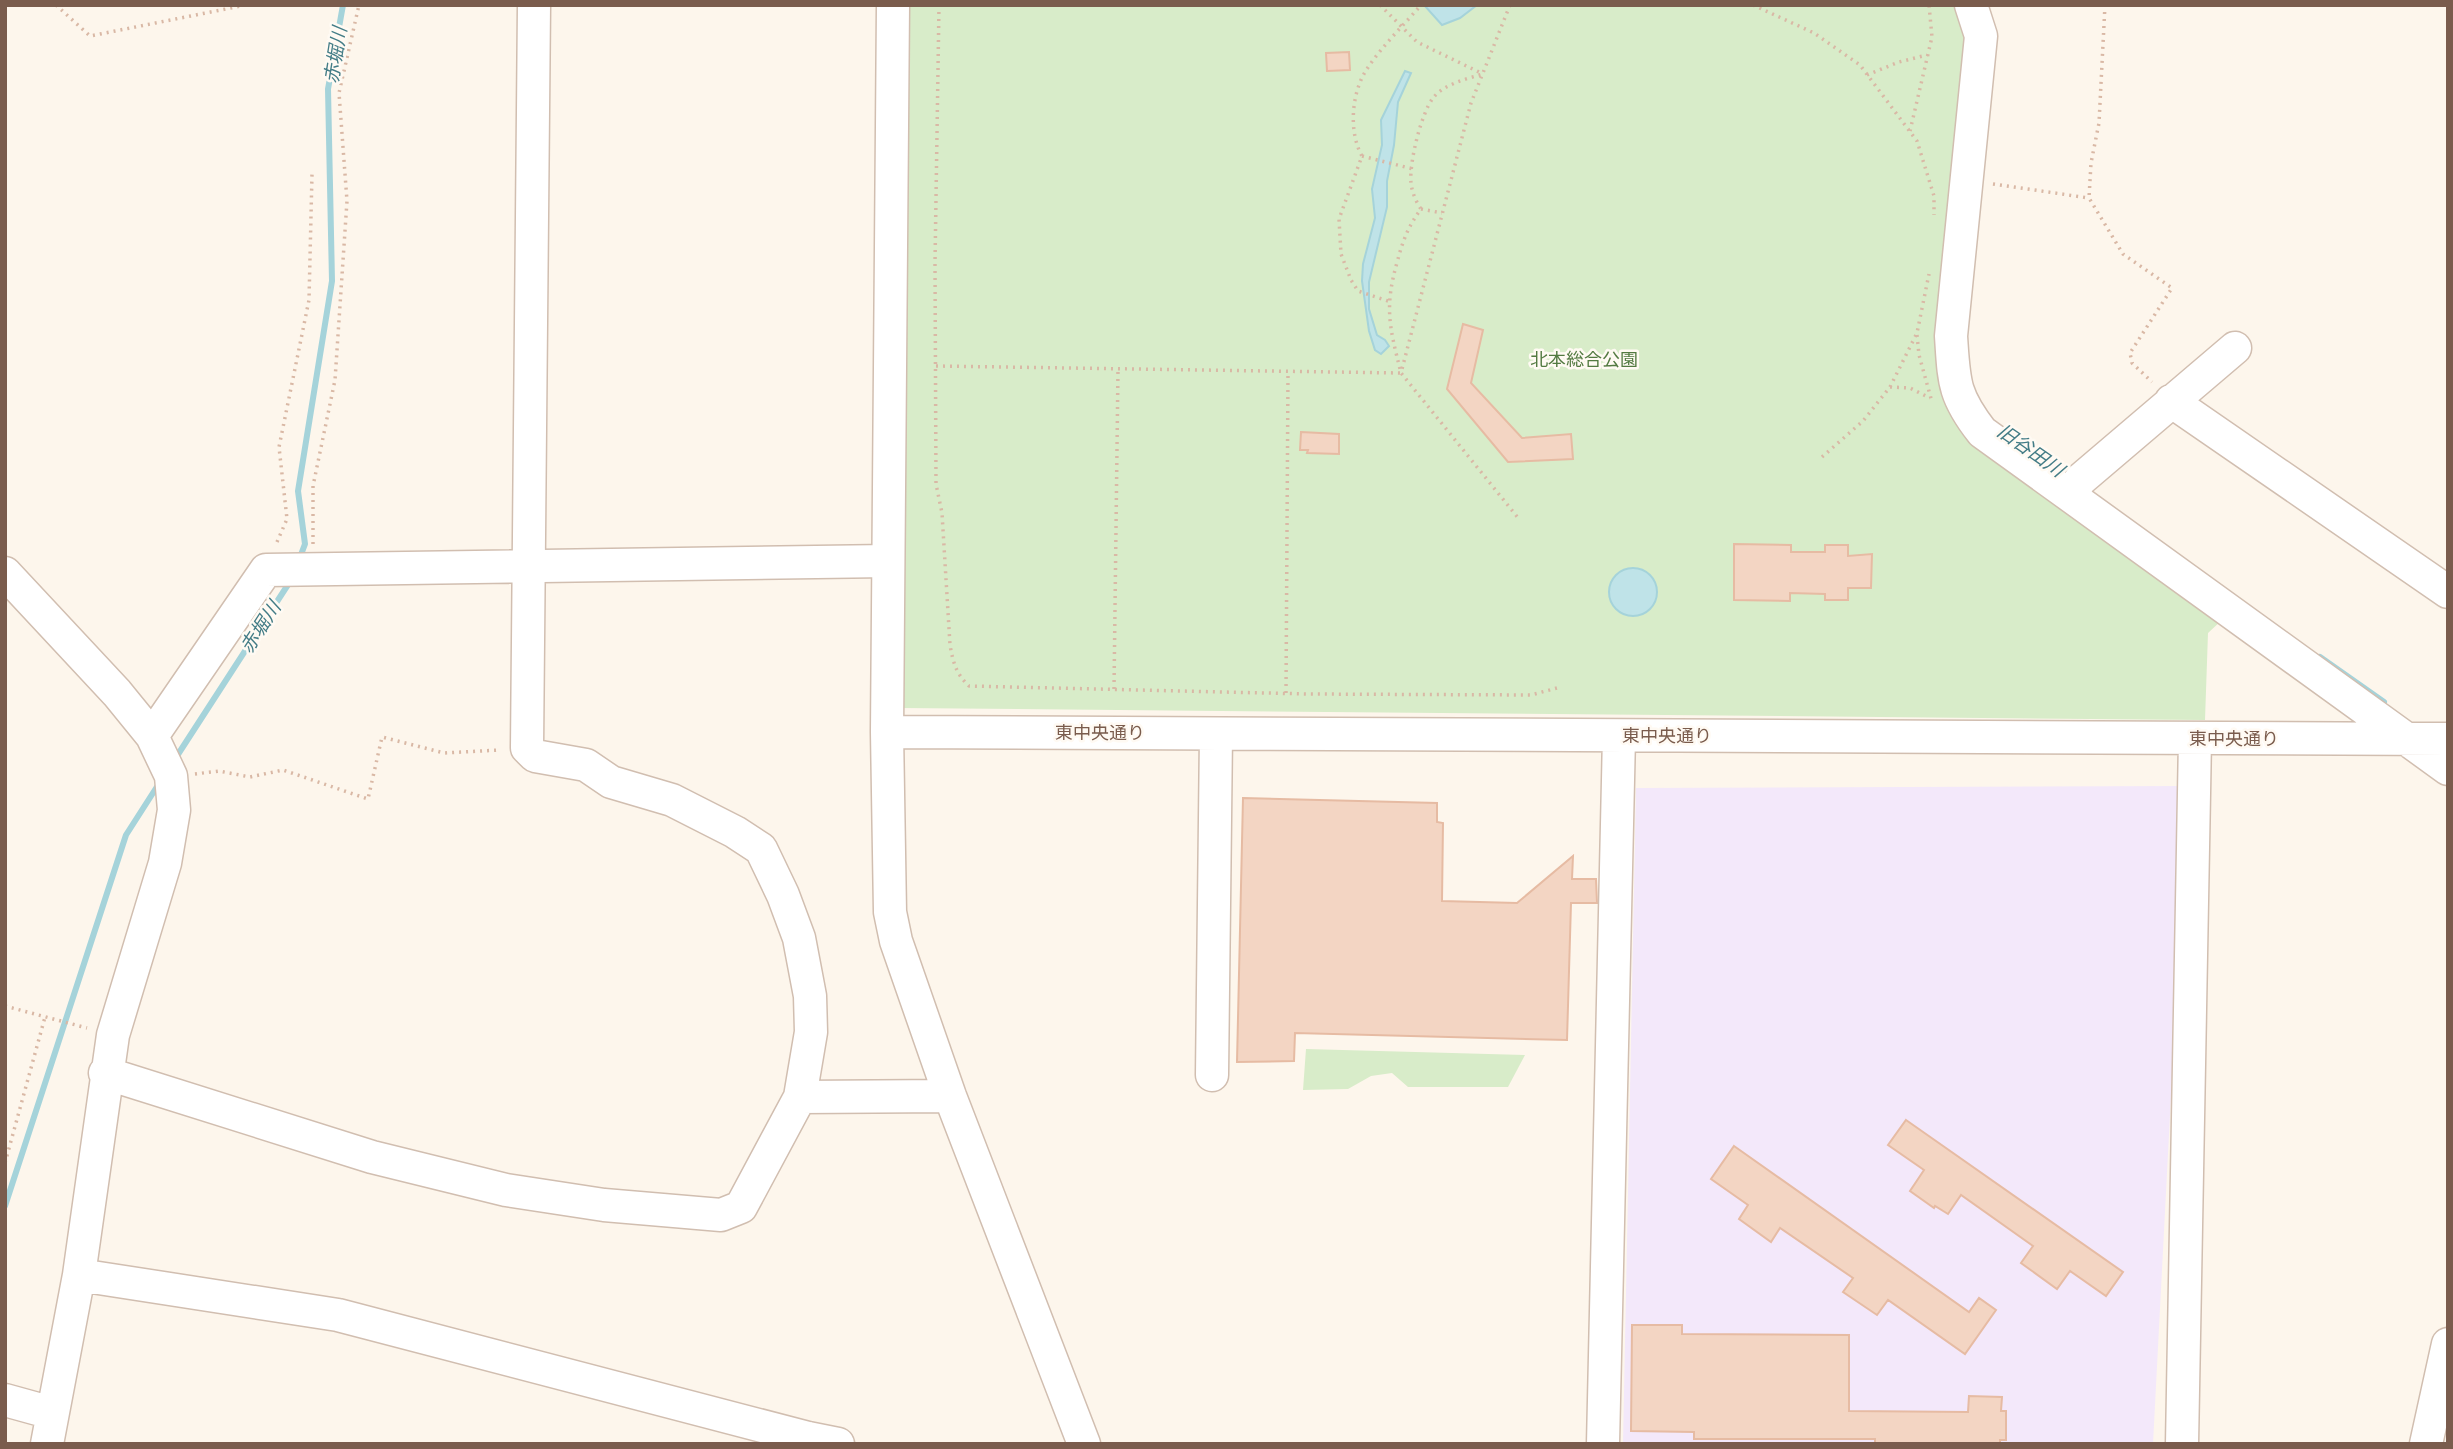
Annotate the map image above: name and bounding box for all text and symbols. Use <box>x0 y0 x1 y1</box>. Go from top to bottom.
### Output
water label: 赤堀川 <box>321 23 351 85</box>
park label: 北本総合公園 <box>1530 350 1638 370</box>
water label: 旧谷田川 <box>1994 420 2069 482</box>
water label: 赤堀川 <box>236 596 286 657</box>
street label: 東中央通り <box>1055 723 1145 743</box>
street label: 東中央通り <box>1622 726 1712 746</box>
street label: 東中央通り <box>2189 729 2279 749</box>

